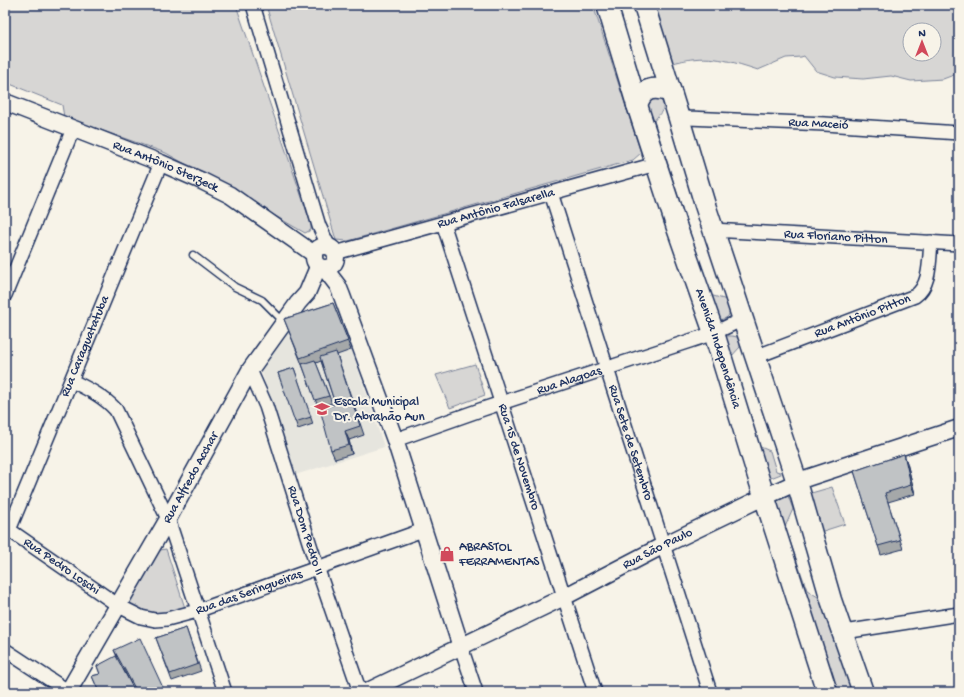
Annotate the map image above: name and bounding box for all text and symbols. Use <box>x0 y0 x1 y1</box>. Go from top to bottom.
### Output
north arrow <box>902 22 942 62</box>
text: N <box>918 28 926 40</box>
street label: Rua Maceió <box>788 115 849 133</box>
street label: Rua Antônio Sterzeck <box>111 137 222 196</box>
street label: Rua Antônio Falsarella <box>436 185 557 232</box>
street label: Rua Floriano Pitton <box>784 227 889 247</box>
street label: Avenida Independência <box>691 287 744 411</box>
street label: Rua Antônio Pitton <box>812 291 913 341</box>
street label: Rua Caraguatatuba <box>58 293 113 399</box>
street label: Rua Alagoas <box>535 363 605 398</box>
street label: Rua Sete de Setembro <box>605 383 656 503</box>
place label: Escola Municipal Dr. Abrahão Aun <box>333 395 425 425</box>
school or university icon: Escola Municipal Dr. Abrahão Aun <box>313 400 331 418</box>
street label: Rua 15 de Novembro <box>495 402 543 512</box>
street label: Rua Alfredo Acchar <box>160 428 223 526</box>
street label: Rua Dom Pedro II <box>284 484 327 577</box>
street label: Rua São Paulo <box>620 525 695 573</box>
street label: Rua Pedro Loschi <box>21 535 103 598</box>
place label: ABRASTOL FERRAMENTAS <box>458 540 540 570</box>
shop icon: ABRASTOL FERRAMENTAS <box>438 545 456 563</box>
street label: Rua das Seringueiras <box>194 566 305 618</box>

